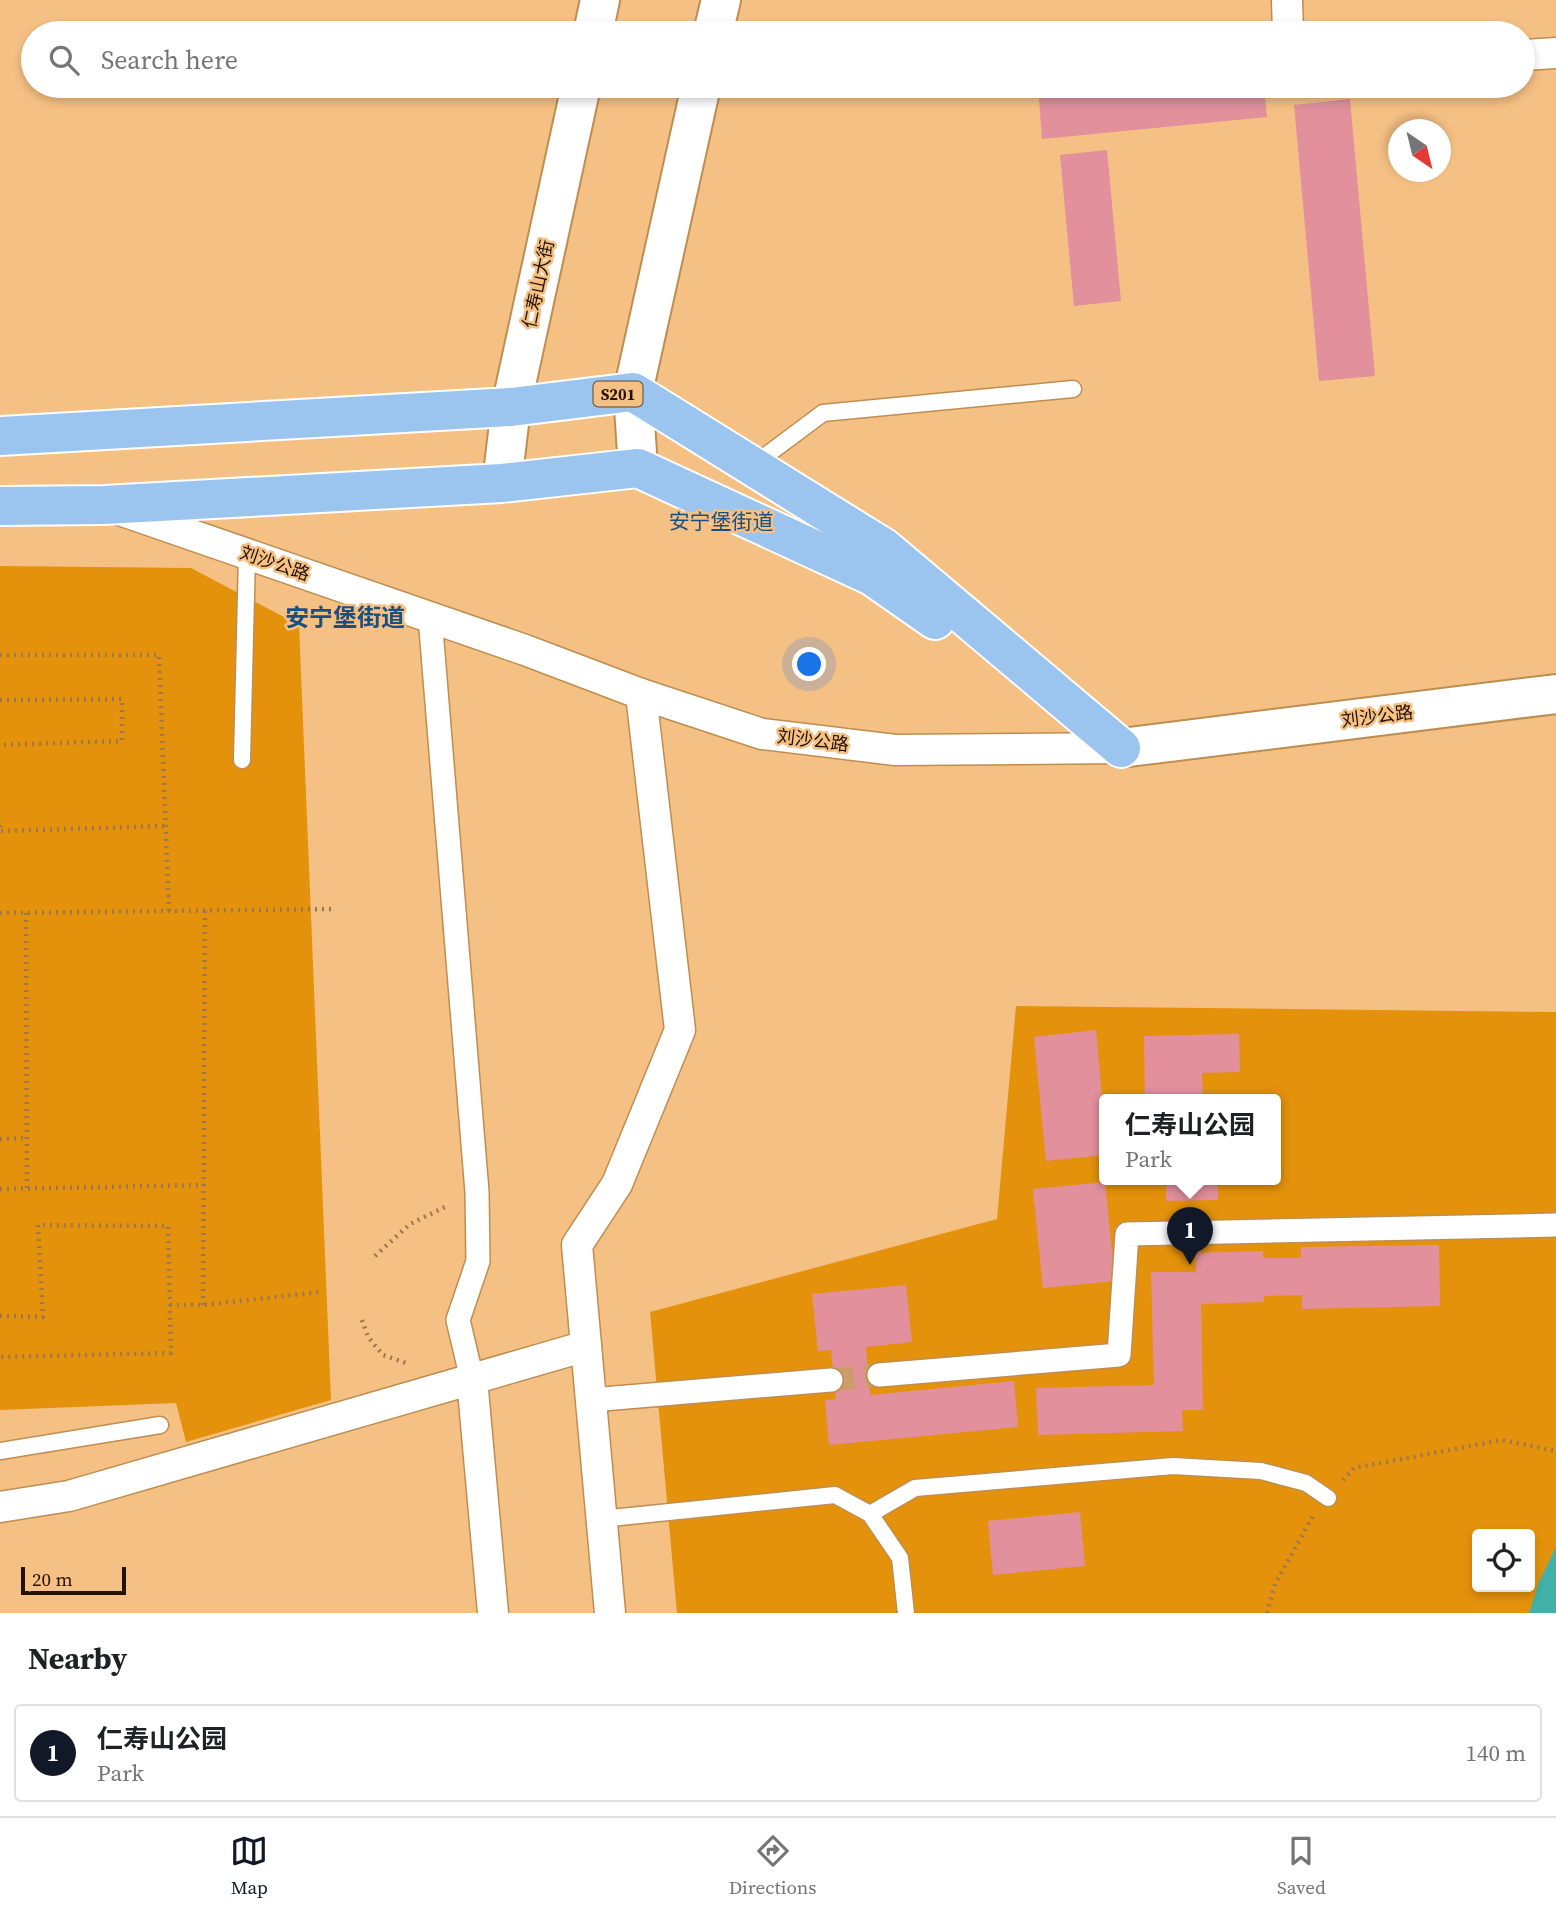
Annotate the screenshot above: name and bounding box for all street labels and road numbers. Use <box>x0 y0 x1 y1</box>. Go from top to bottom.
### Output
street label: 仁寿山大街 <box>516 237 560 331</box>
road number: S201 <box>594 382 642 406</box>
street label: 刘沙公路 <box>237 539 313 587</box>
street label: 刘沙公路 <box>1340 699 1414 733</box>
street label: 刘沙公路 <box>776 723 850 757</box>

